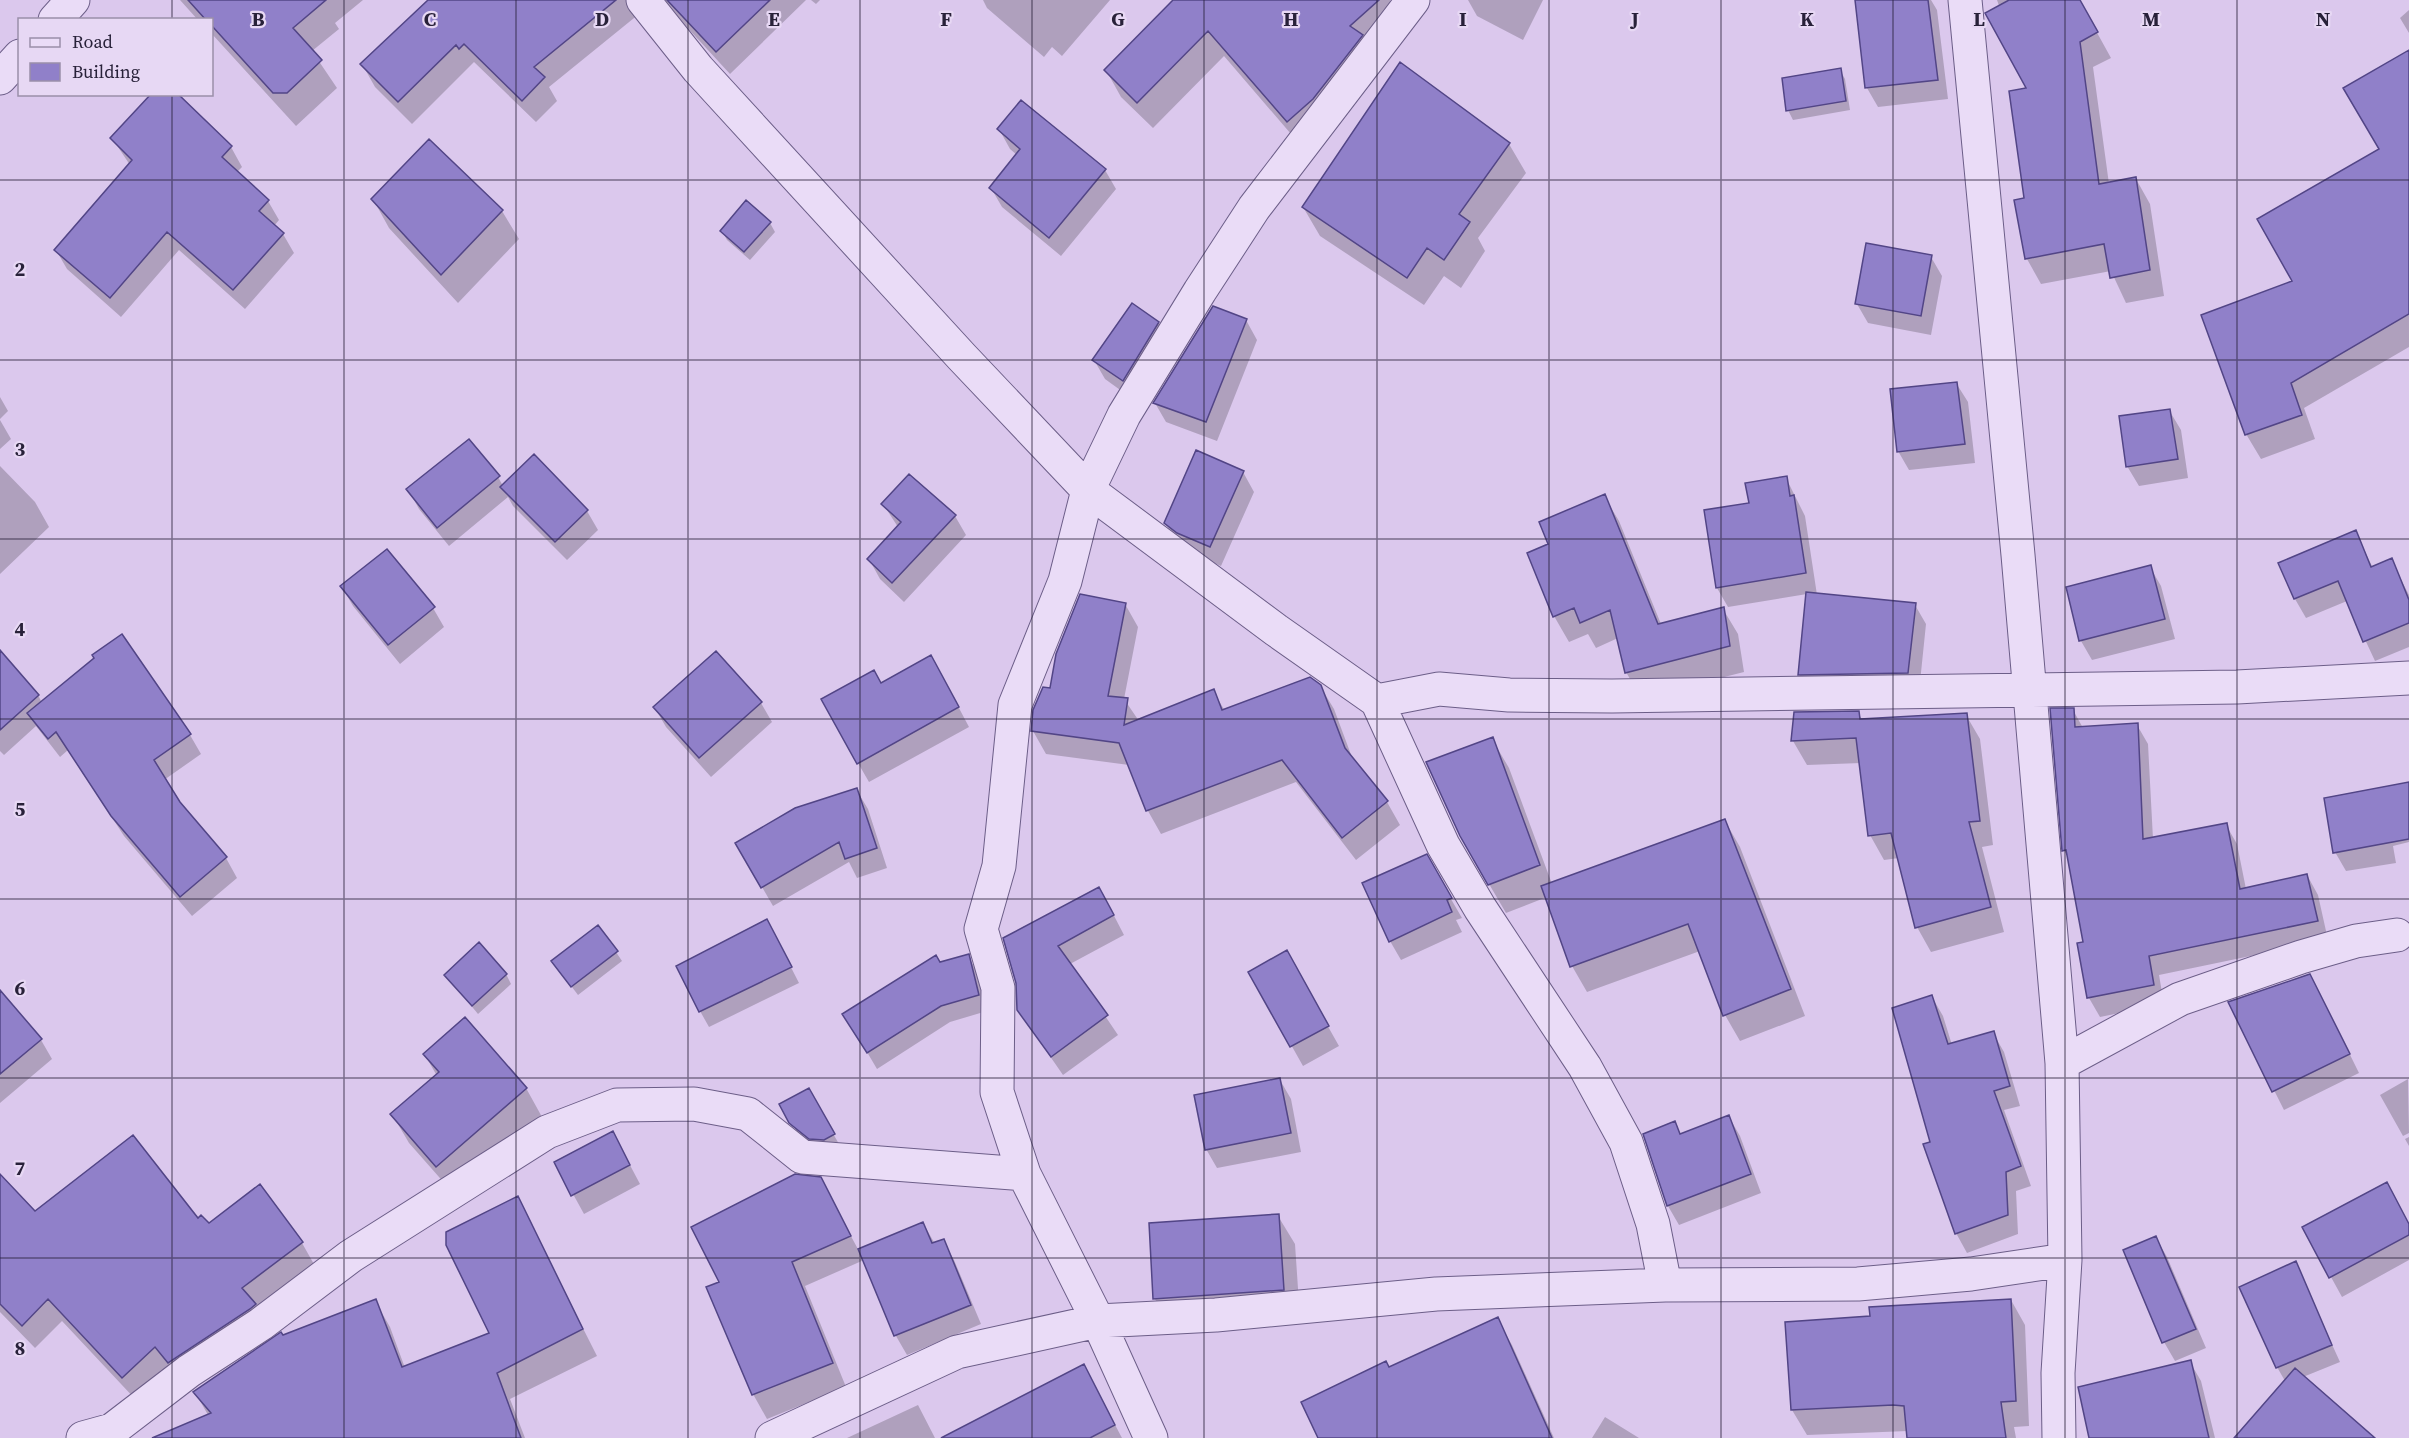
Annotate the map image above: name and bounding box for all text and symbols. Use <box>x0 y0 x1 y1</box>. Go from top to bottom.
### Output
text: B <box>251 5 265 33</box>
text: C <box>424 5 436 33</box>
text: D <box>595 5 609 33</box>
text: E <box>768 5 780 33</box>
text: F <box>940 5 952 33</box>
text: G <box>1111 5 1125 33</box>
text: H <box>1283 5 1299 33</box>
text: I <box>1459 5 1467 33</box>
text: J <box>1629 5 1639 33</box>
text: K <box>1800 5 1814 33</box>
text: L <box>1973 5 1985 33</box>
text: M <box>2142 5 2160 33</box>
text: N <box>2316 5 2330 33</box>
legend <box>18 18 213 96</box>
text: Road <box>72 29 113 54</box>
text: Building <box>72 59 140 84</box>
text: 2 <box>15 255 26 283</box>
text: 3 <box>15 435 26 463</box>
text: 4 <box>15 615 26 643</box>
text: 5 <box>15 795 26 823</box>
text: 6 <box>15 974 26 1002</box>
text: 7 <box>15 1154 26 1182</box>
text: 8 <box>15 1334 25 1362</box>

